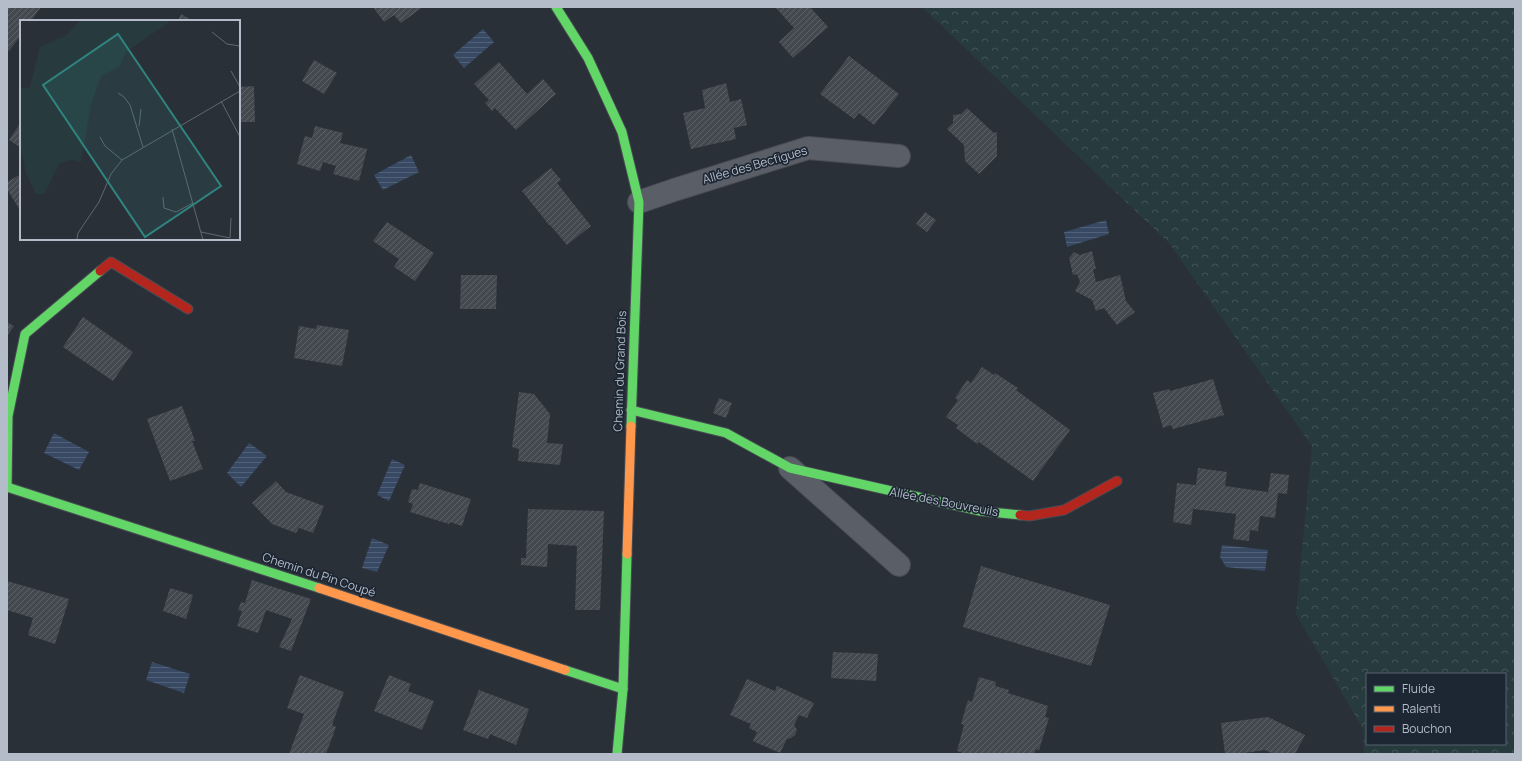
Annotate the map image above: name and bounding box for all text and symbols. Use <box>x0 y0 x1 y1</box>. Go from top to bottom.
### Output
inset map <box>20 20 240 240</box>
street label: Allée des Becfigues <box>700 141 809 188</box>
street label: Chemin du Grand Bois <box>609 310 630 432</box>
street label: Allée des Bouvreuils <box>888 483 1000 520</box>
street label: Chemin du Pin Coupé <box>260 548 378 601</box>
legend <box>1366 673 1506 745</box>
text: Fluide <box>1402 680 1435 697</box>
text: Ralenti <box>1402 700 1441 717</box>
text: Bouchon <box>1402 720 1452 737</box>

